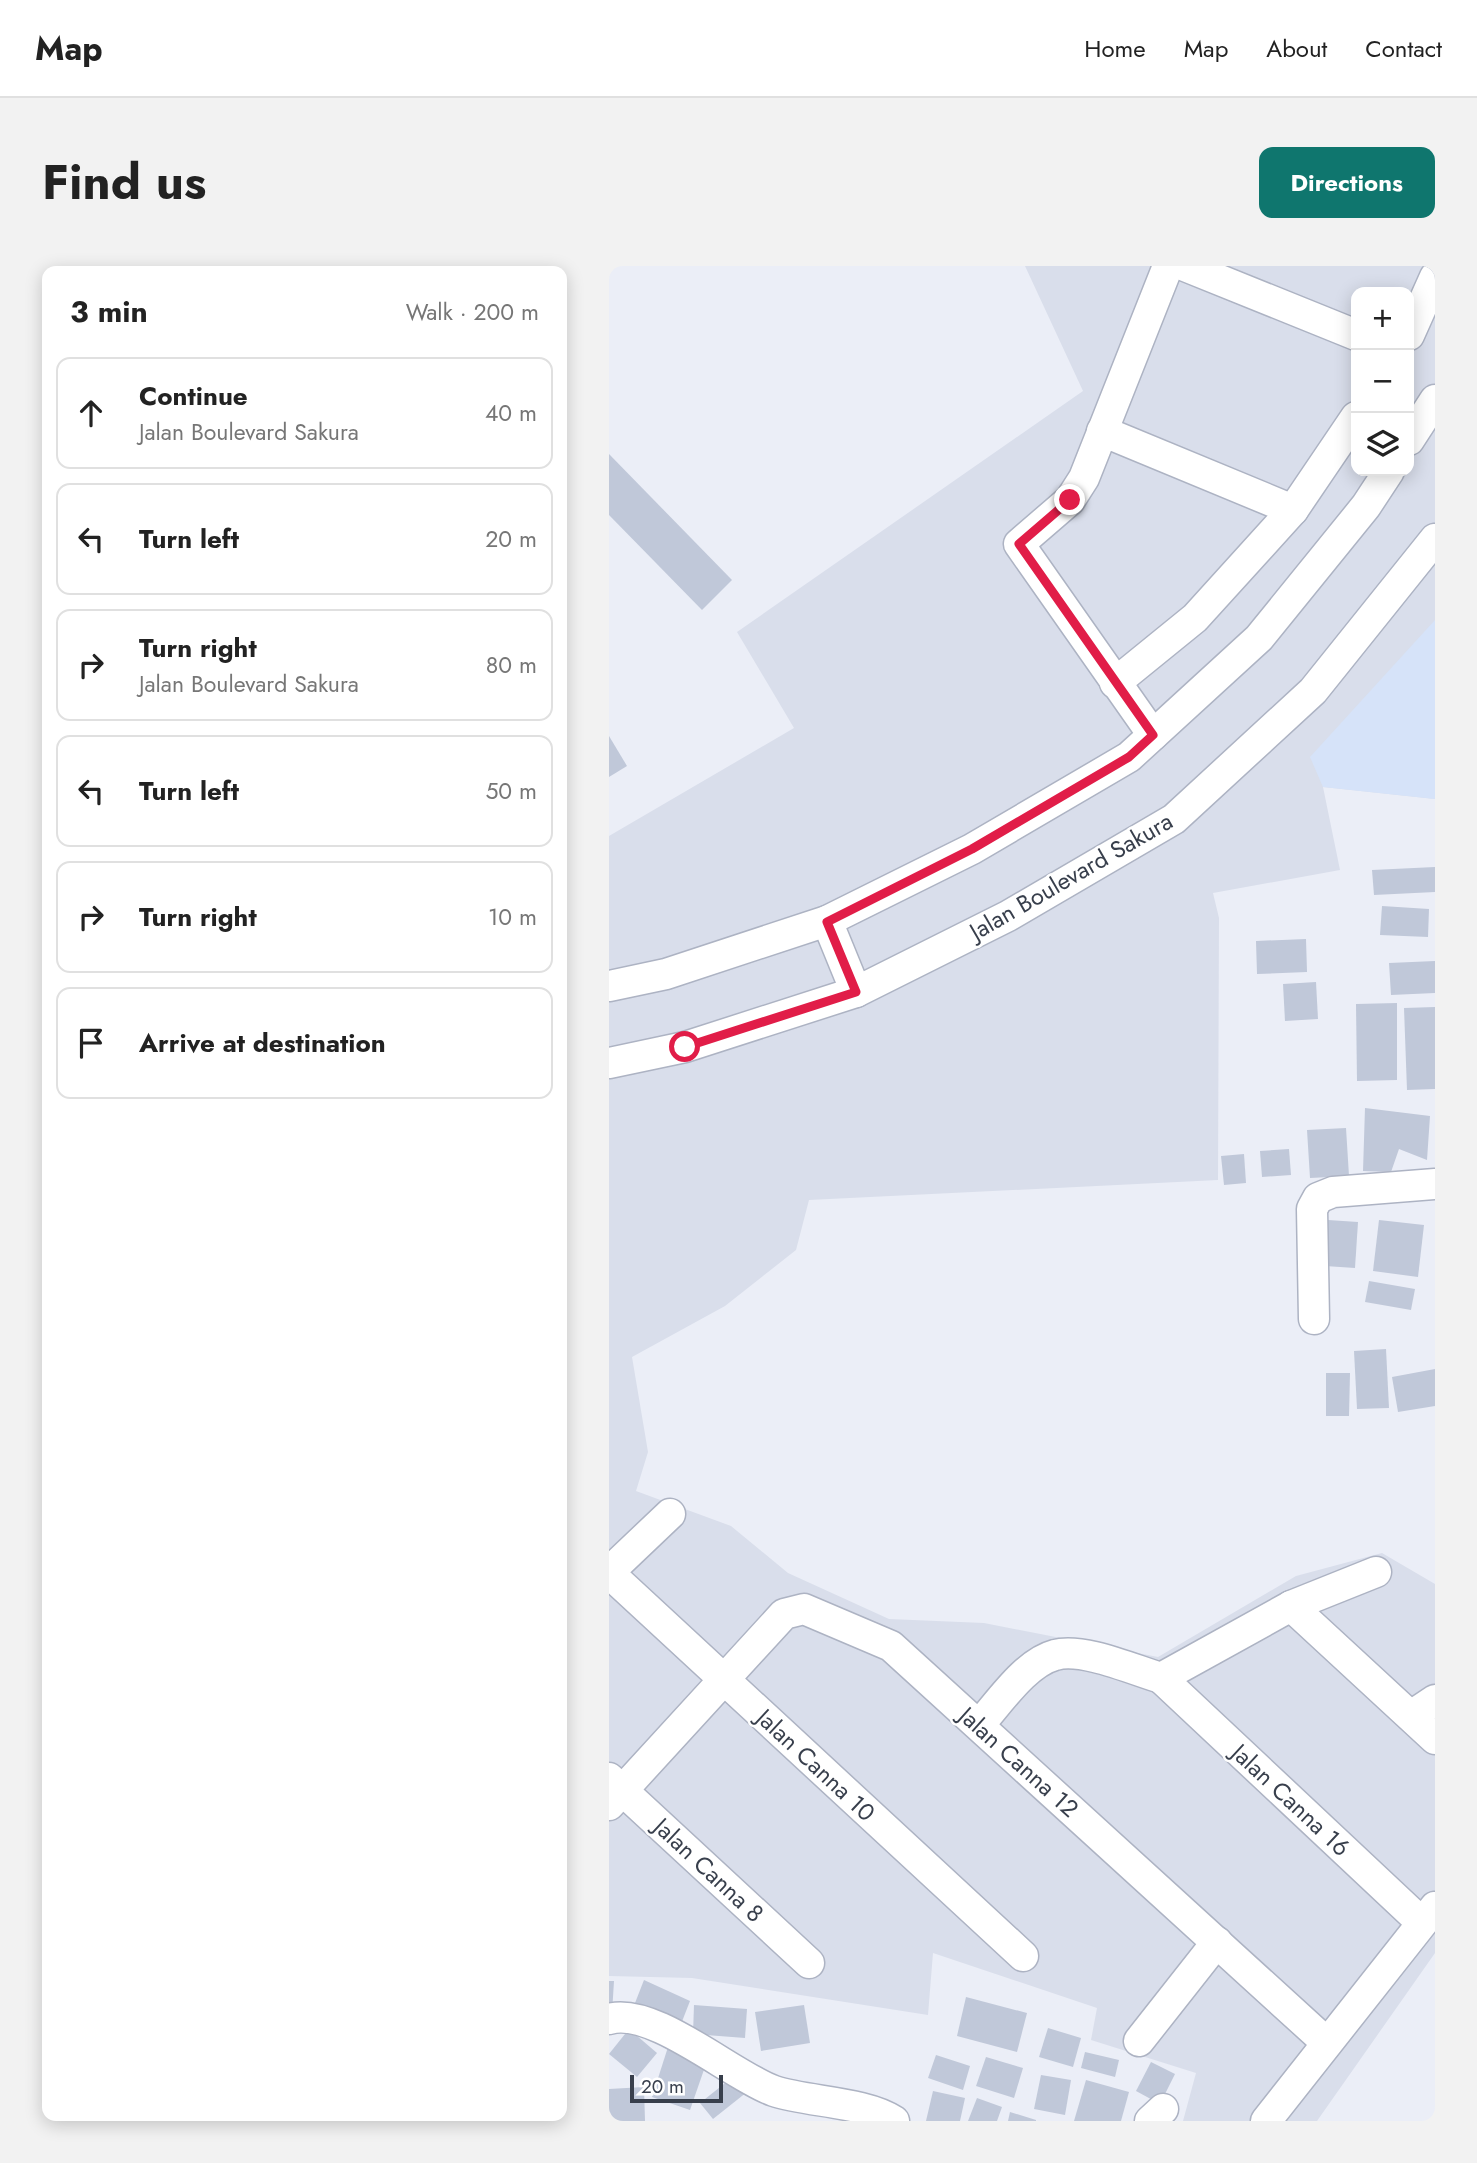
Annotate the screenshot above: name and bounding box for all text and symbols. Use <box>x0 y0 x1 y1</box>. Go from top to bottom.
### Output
text: Map <box>35 25 103 72</box>
text: Home <box>1084 31 1146 66</box>
text: Map <box>1184 31 1228 66</box>
text: About <box>1266 31 1327 66</box>
text: Contact <box>1365 31 1442 66</box>
text: Find us <box>42 147 206 217</box>
button: Directions <box>1259 147 1435 218</box>
map controls <box>1351 287 1414 476</box>
button: + <box>1351 287 1414 350</box>
text: 3 min <box>70 290 148 333</box>
text: Walk · 200 m <box>406 295 539 329</box>
button: − <box>1351 350 1414 413</box>
text: Continue <box>139 377 248 415</box>
icon: ahead <box>72 394 110 432</box>
text: 40 m <box>485 396 537 430</box>
button: layers <box>1351 413 1414 476</box>
text: Jalan Boulevard Sakura <box>139 415 359 449</box>
route end <box>1054 484 1085 515</box>
icon: left <box>72 520 110 558</box>
text: Turn left <box>139 520 239 558</box>
text: 20 m <box>485 522 537 556</box>
text: Turn right <box>139 629 257 667</box>
icon: right <box>72 646 110 684</box>
text: 80 m <box>486 648 537 682</box>
text: Jalan Boulevard Sakura <box>139 667 359 701</box>
icon: left <box>72 772 110 810</box>
text: Turn left <box>139 772 239 810</box>
text: 50 m <box>485 774 537 808</box>
street label: Jalan Boulevard Sakura <box>960 803 1179 950</box>
icon: right <box>72 898 110 936</box>
text: Turn right <box>139 898 257 936</box>
text: 10 m <box>488 900 537 934</box>
icon: arrive <box>72 1024 110 1062</box>
text: Arrive at destination <box>139 1024 386 1062</box>
route start <box>669 1031 700 1062</box>
street label: Jalan Canna 12 <box>949 1697 1087 1825</box>
street label: Jalan Canna 10 <box>747 1699 883 1829</box>
street label: Jalan Canna 16 <box>1222 1734 1358 1864</box>
street label: Jalan Canna 8 <box>644 1808 772 1930</box>
scale bar <box>630 2072 723 2104</box>
text: 20 m <box>641 2073 684 2100</box>

